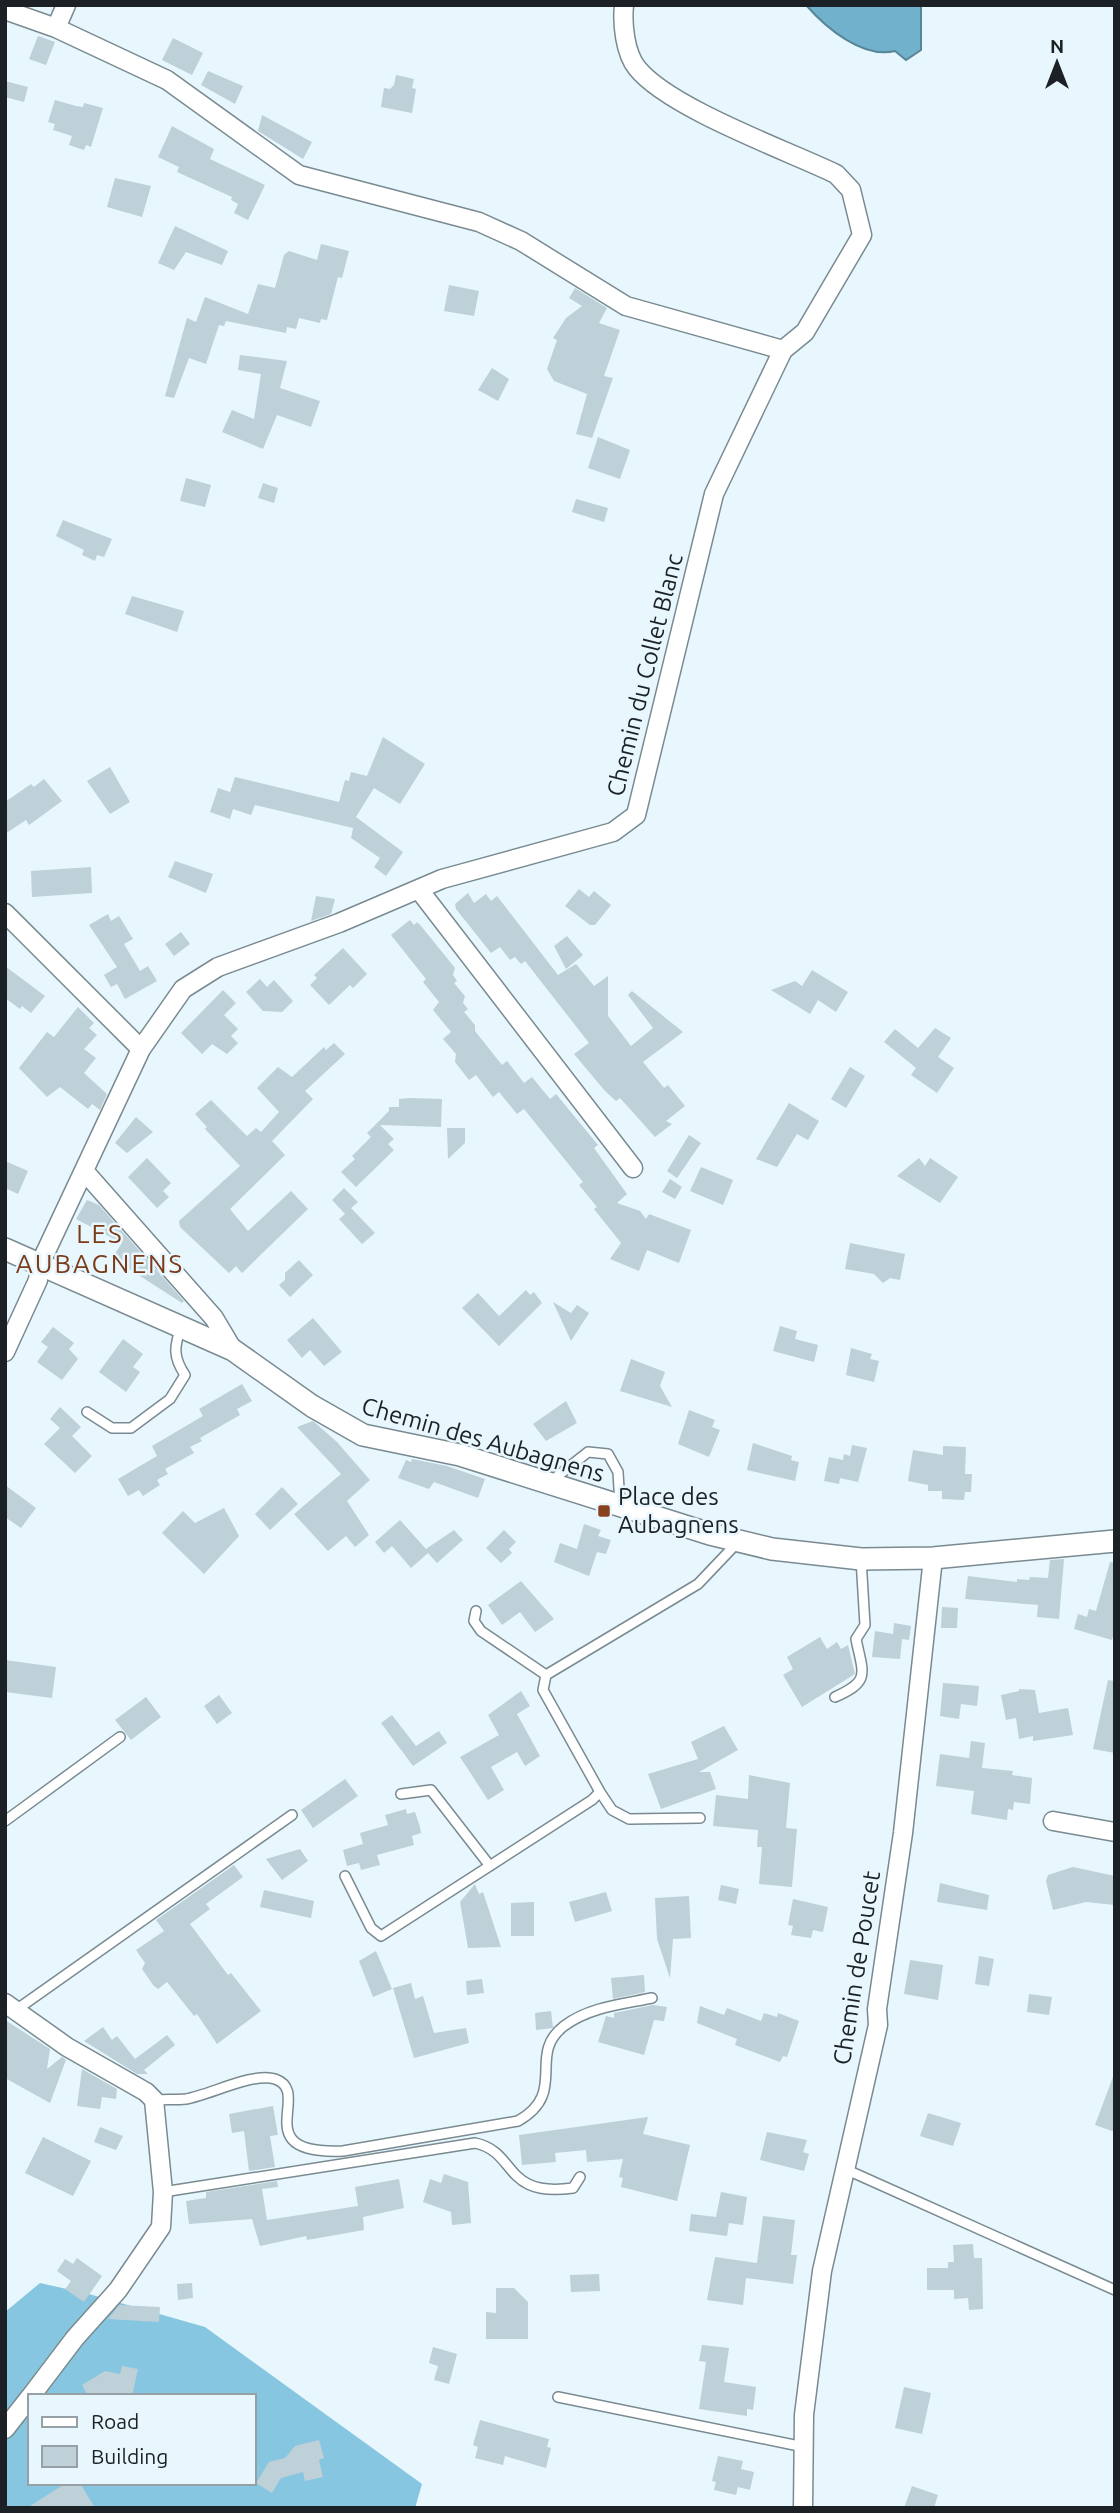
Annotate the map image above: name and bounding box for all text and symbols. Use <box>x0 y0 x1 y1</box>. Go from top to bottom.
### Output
north arrow <box>1022 28 1092 98</box>
text: N <box>1050 35 1064 57</box>
street label: Chemin du Collet Blanc <box>601 551 688 799</box>
district label: LES AUBAGNENS <box>16 1219 184 1278</box>
street label: Chemin des Aubagnens <box>359 1392 608 1487</box>
place label: Place des Aubagnens <box>618 1483 739 1538</box>
marker: Place des Aubagnens <box>596 1503 612 1519</box>
street label: Chemin de Poucet <box>828 1869 885 2067</box>
legend <box>28 2394 256 2485</box>
text: Road <box>91 2409 139 2433</box>
text: Building <box>91 2444 168 2468</box>

